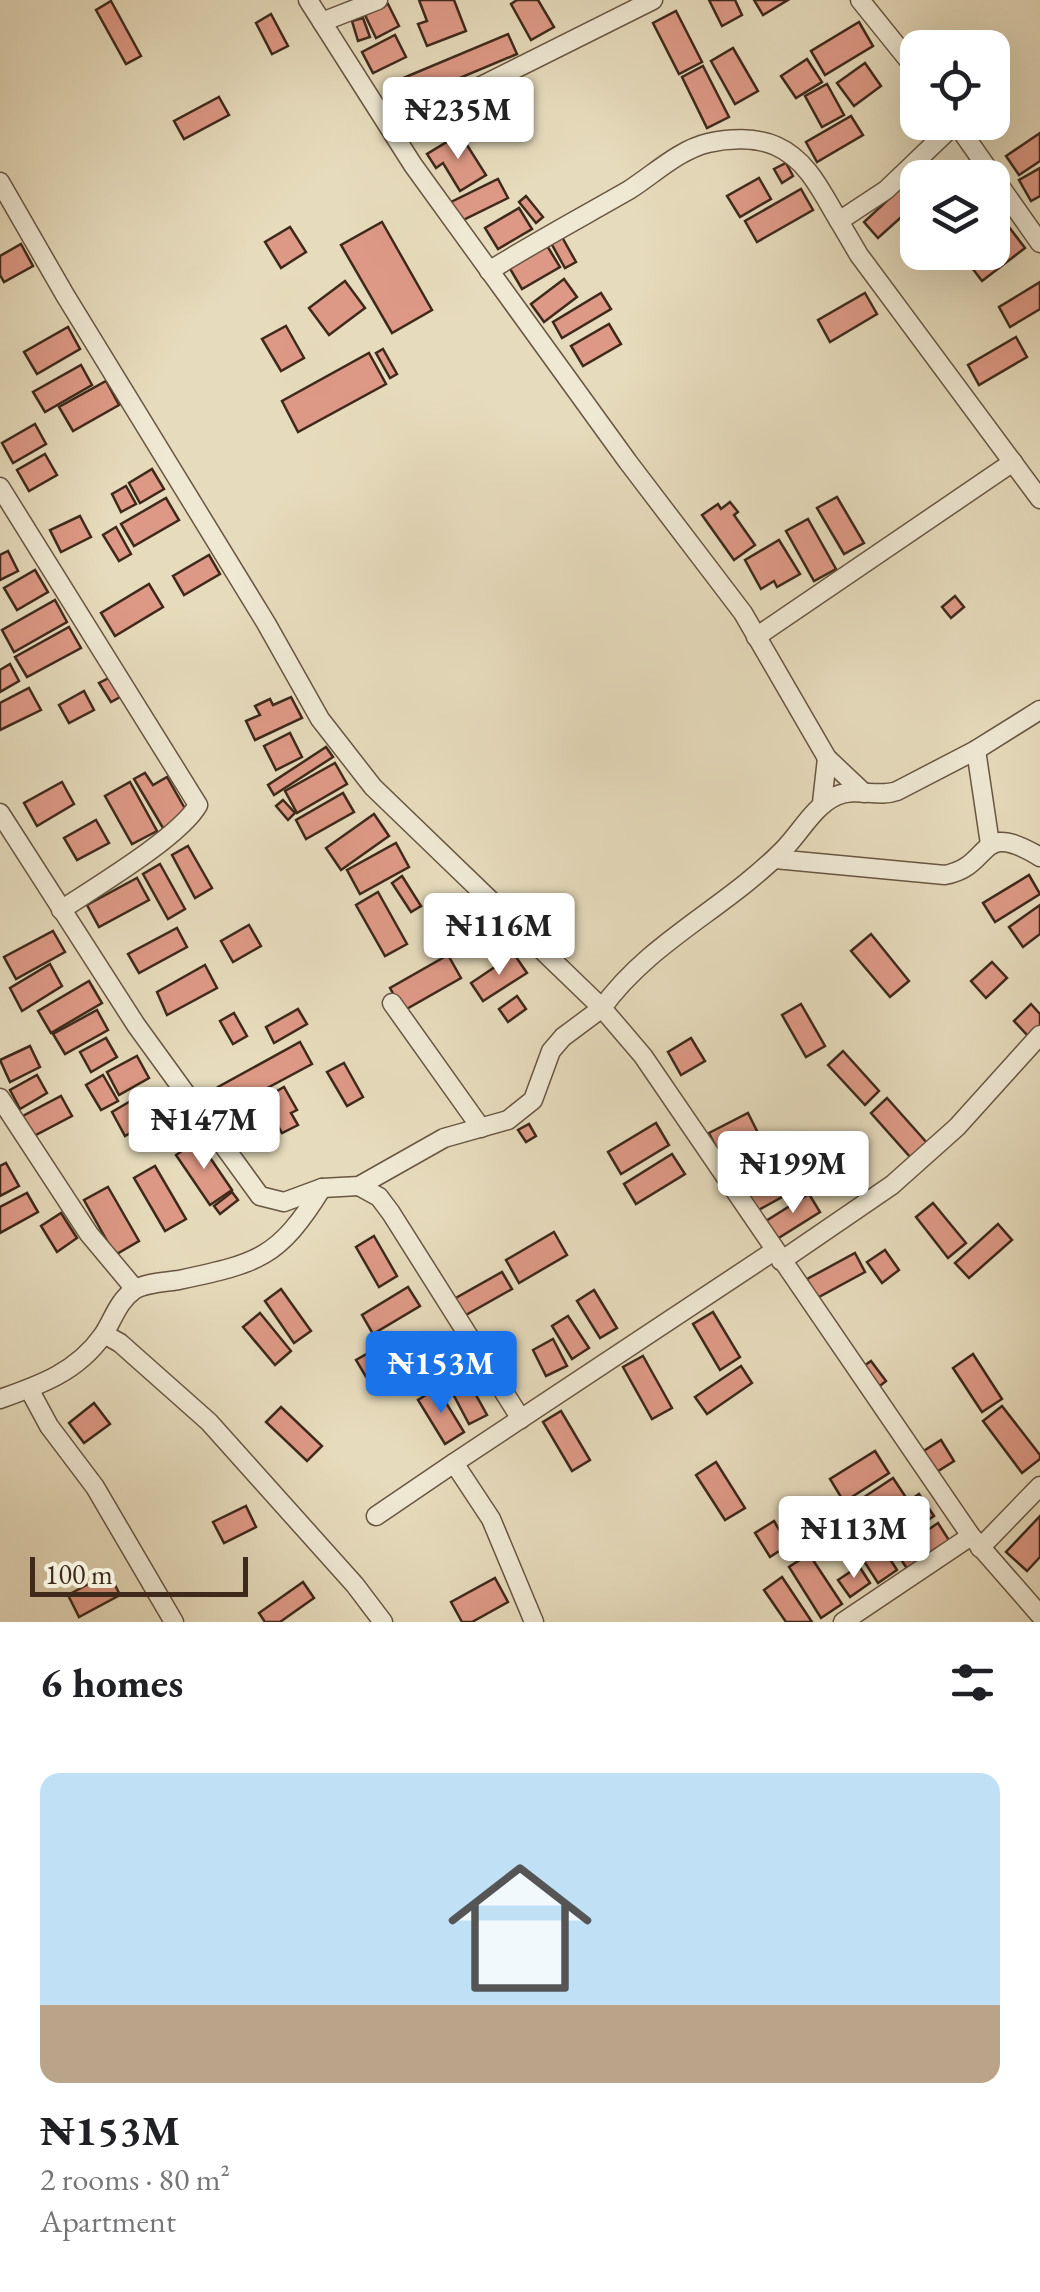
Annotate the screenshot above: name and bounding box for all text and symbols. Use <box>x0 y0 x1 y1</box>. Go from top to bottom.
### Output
map controls <box>900 30 1010 270</box>
button: locate <box>900 30 1010 140</box>
pin: ₦235M <box>388 77 528 162</box>
text: ₦235M <box>405 88 511 130</box>
button: layers <box>900 160 1010 270</box>
pin: ₦116M <box>429 893 569 978</box>
text: ₦116M <box>446 904 552 946</box>
pin: ₦147M <box>134 1087 274 1172</box>
text: ₦147M <box>151 1098 257 1140</box>
pin: ₦199M <box>723 1131 863 1216</box>
text: ₦199M <box>740 1142 846 1184</box>
pin: ₦153M <box>371 1331 511 1416</box>
text: ₦153M <box>388 1342 494 1384</box>
pin: ₦113M <box>784 1496 924 1581</box>
text: ₦113M <box>801 1507 907 1549</box>
scale bar <box>30 1552 248 1596</box>
text: 100 m <box>45 1556 113 1592</box>
text: 6 homes <box>40 1655 183 1710</box>
icon: filters <box>945 1655 1000 1710</box>
icon: home <box>430 1838 610 2018</box>
text: ₦153M <box>40 2103 180 2158</box>
text: 2 rooms · 80 m² <box>40 2158 230 2200</box>
text: Apartment <box>40 2200 176 2242</box>

